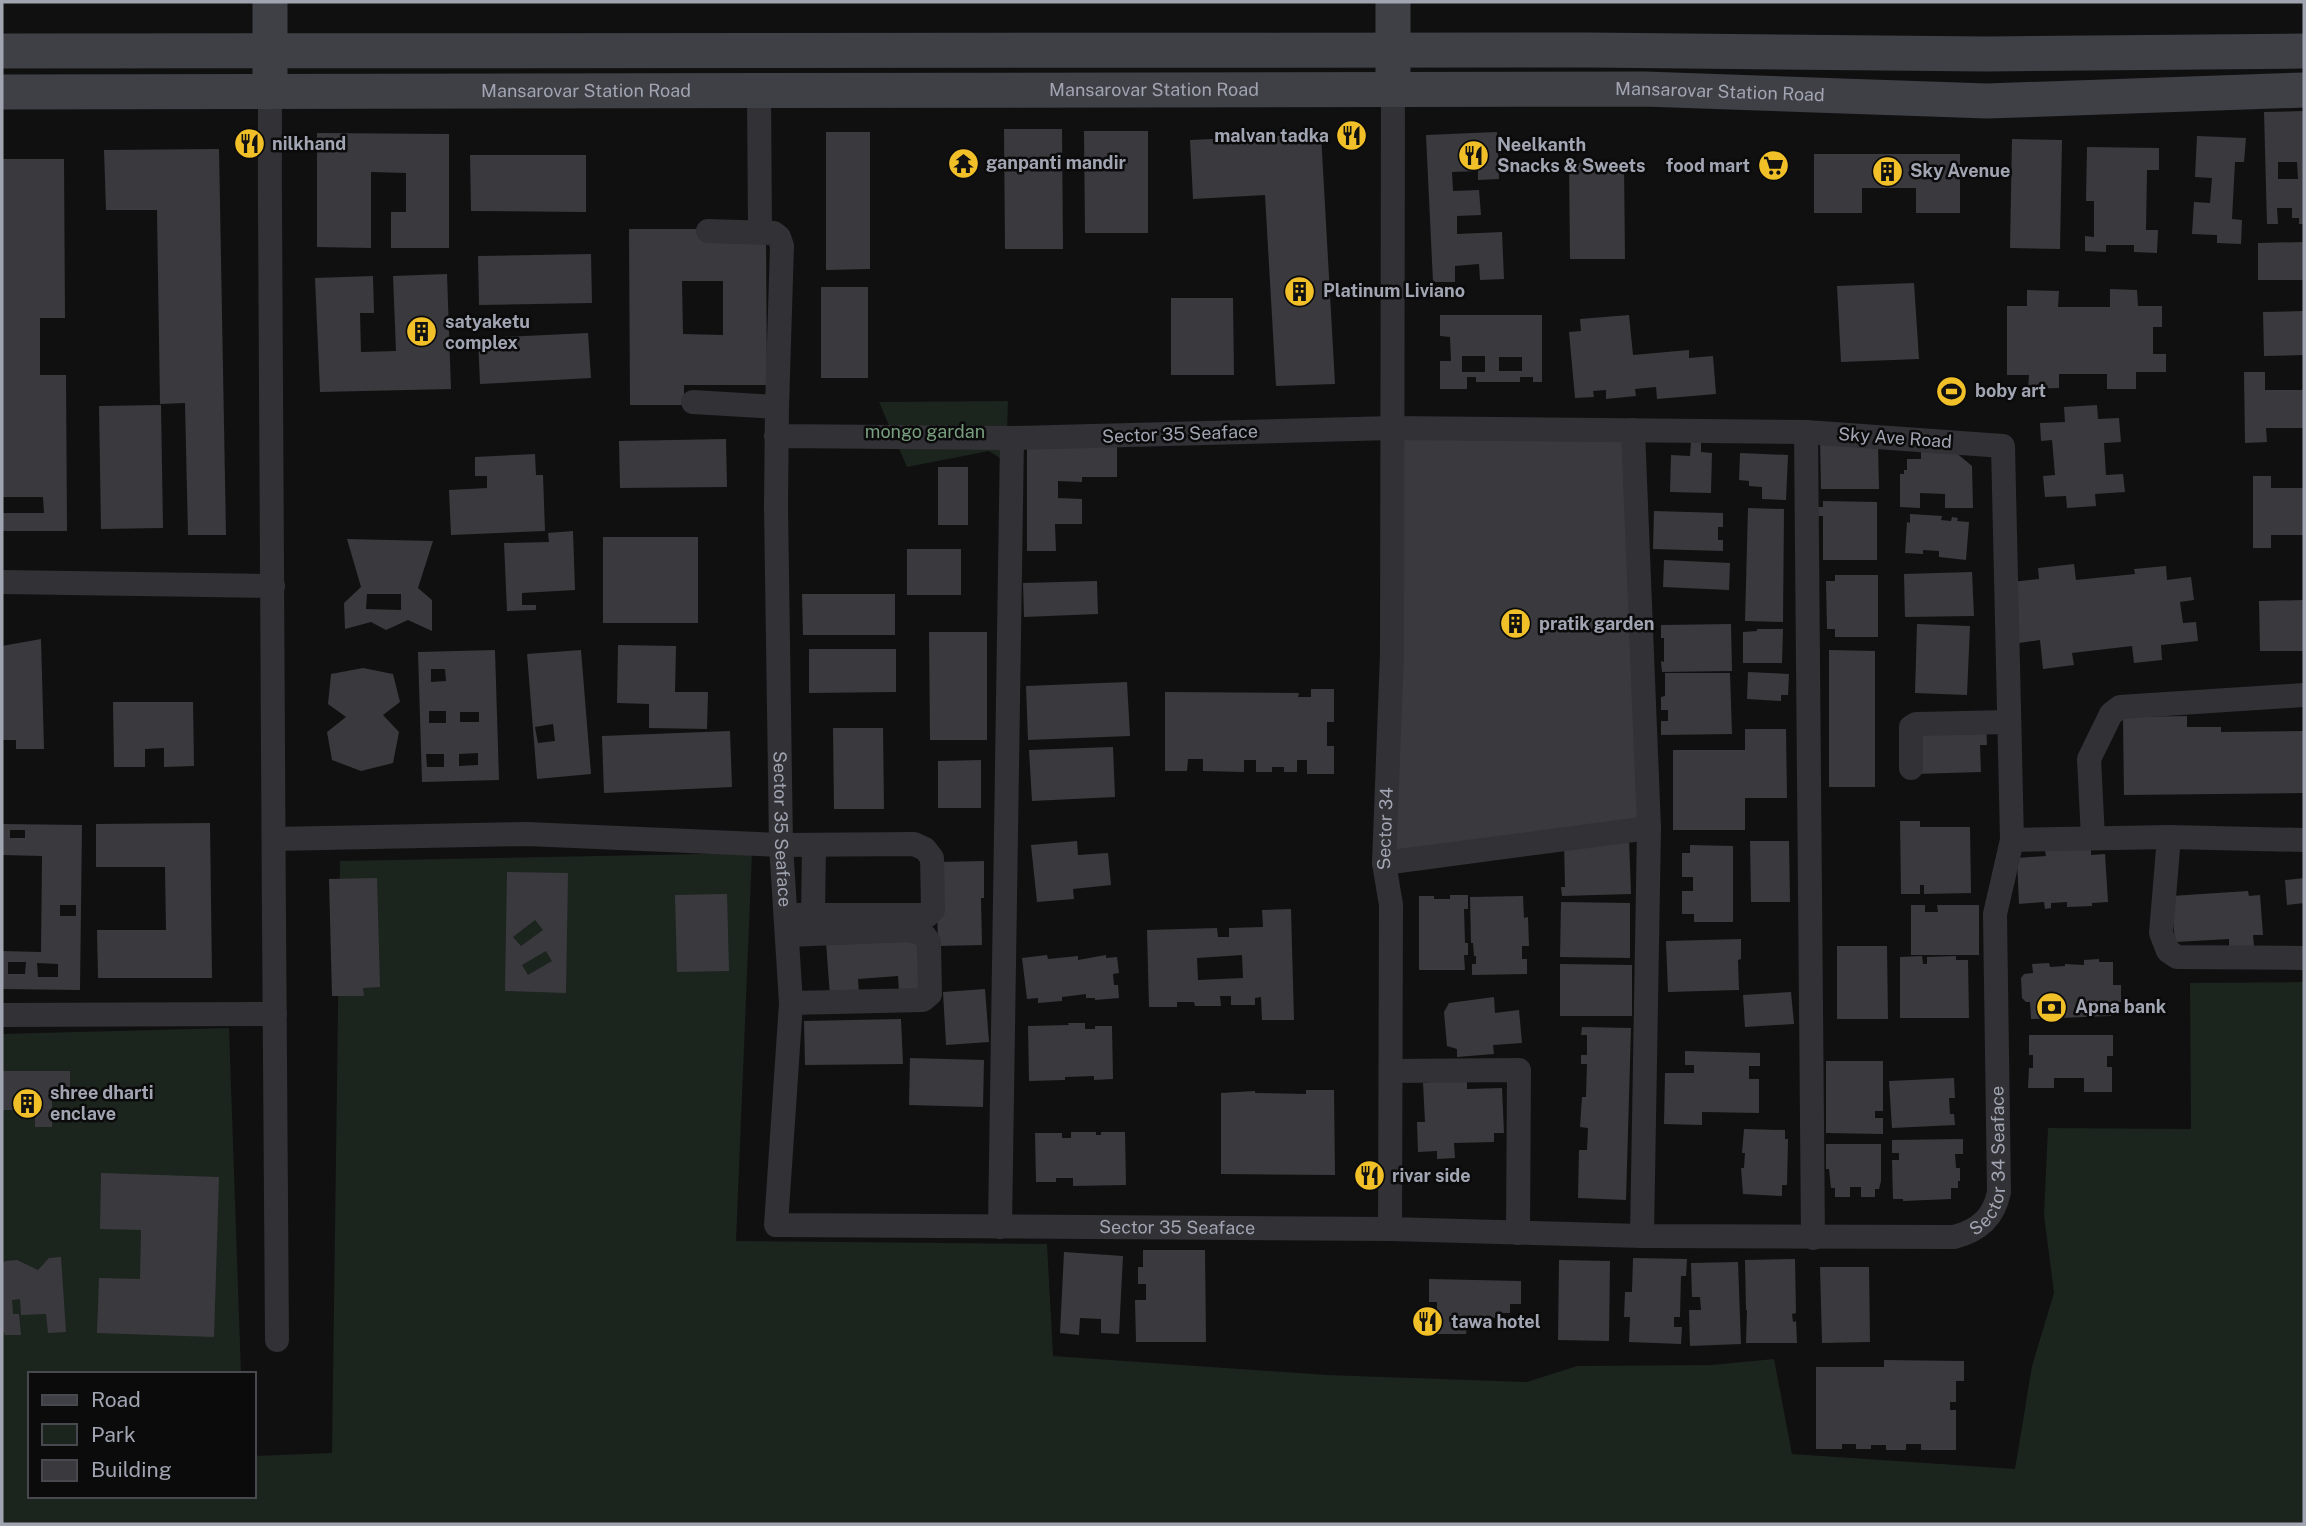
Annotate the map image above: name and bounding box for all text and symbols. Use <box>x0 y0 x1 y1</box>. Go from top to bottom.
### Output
street label: Mansarovar Station Road <box>1615 78 1825 105</box>
street label: Mansarovar Station Road <box>1049 79 1259 100</box>
street label: Mansarovar Station Road <box>481 80 691 101</box>
restaurant icon: malvan tadka <box>1335 119 1369 153</box>
place label: malvan tadka <box>1214 125 1329 146</box>
restaurant icon: nilkhand <box>232 127 266 161</box>
place label: nilkhand <box>272 133 346 154</box>
place label: Neelkanth Snacks & Sweets <box>1497 134 1646 176</box>
restaurant icon: Neelkanth Snacks & Sweets <box>1457 138 1491 172</box>
temple icon: ganpanti mandir <box>946 146 980 180</box>
supermarket icon: food mart <box>1756 149 1790 183</box>
place label: ganpanti mandir <box>986 152 1126 173</box>
building icon: Sky Avenue <box>1870 154 1904 188</box>
place label: food mart <box>1666 155 1750 176</box>
place label: Sky Avenue <box>1910 160 2010 181</box>
building icon: Platinum Liviano <box>1283 274 1317 308</box>
place label: Platinum Liviano <box>1323 280 1465 301</box>
place label: satyaketu complex <box>445 311 530 353</box>
building icon: satyaketu complex <box>405 315 439 349</box>
sports icon: boby art <box>1935 374 1969 408</box>
place label: boby art <box>1975 380 2046 401</box>
street label: Sector 35 Seaface <box>1102 420 1258 447</box>
park label: mongo gardan <box>865 421 985 442</box>
street label: Sky Ave Road <box>1837 423 1953 452</box>
building icon: pratik garden <box>1499 607 1533 641</box>
place label: pratik garden <box>1539 613 1655 634</box>
street label: Sector 35 Seaface <box>770 751 796 908</box>
street label: Sector 34 <box>1372 787 1397 872</box>
bank icon: Apna bank <box>2035 990 2069 1024</box>
place label: Apna bank <box>2075 996 2167 1017</box>
place label: shree dharti enclave <box>50 1082 154 1124</box>
building icon: shree dharti enclave <box>10 1086 44 1120</box>
street label: Sector 34 Seaface <box>1965 1086 2009 1240</box>
restaurant icon: rivar side <box>1352 1159 1386 1193</box>
place label: rivar side <box>1392 1165 1471 1186</box>
street label: Sector 35 Seaface <box>1099 1216 1255 1238</box>
restaurant icon: tawa hotel <box>1411 1305 1445 1339</box>
place label: tawa hotel <box>1451 1311 1541 1332</box>
legend <box>28 1372 256 1498</box>
text: Road <box>91 1387 141 1412</box>
text: Park <box>91 1422 136 1447</box>
text: Building <box>91 1457 172 1482</box>

